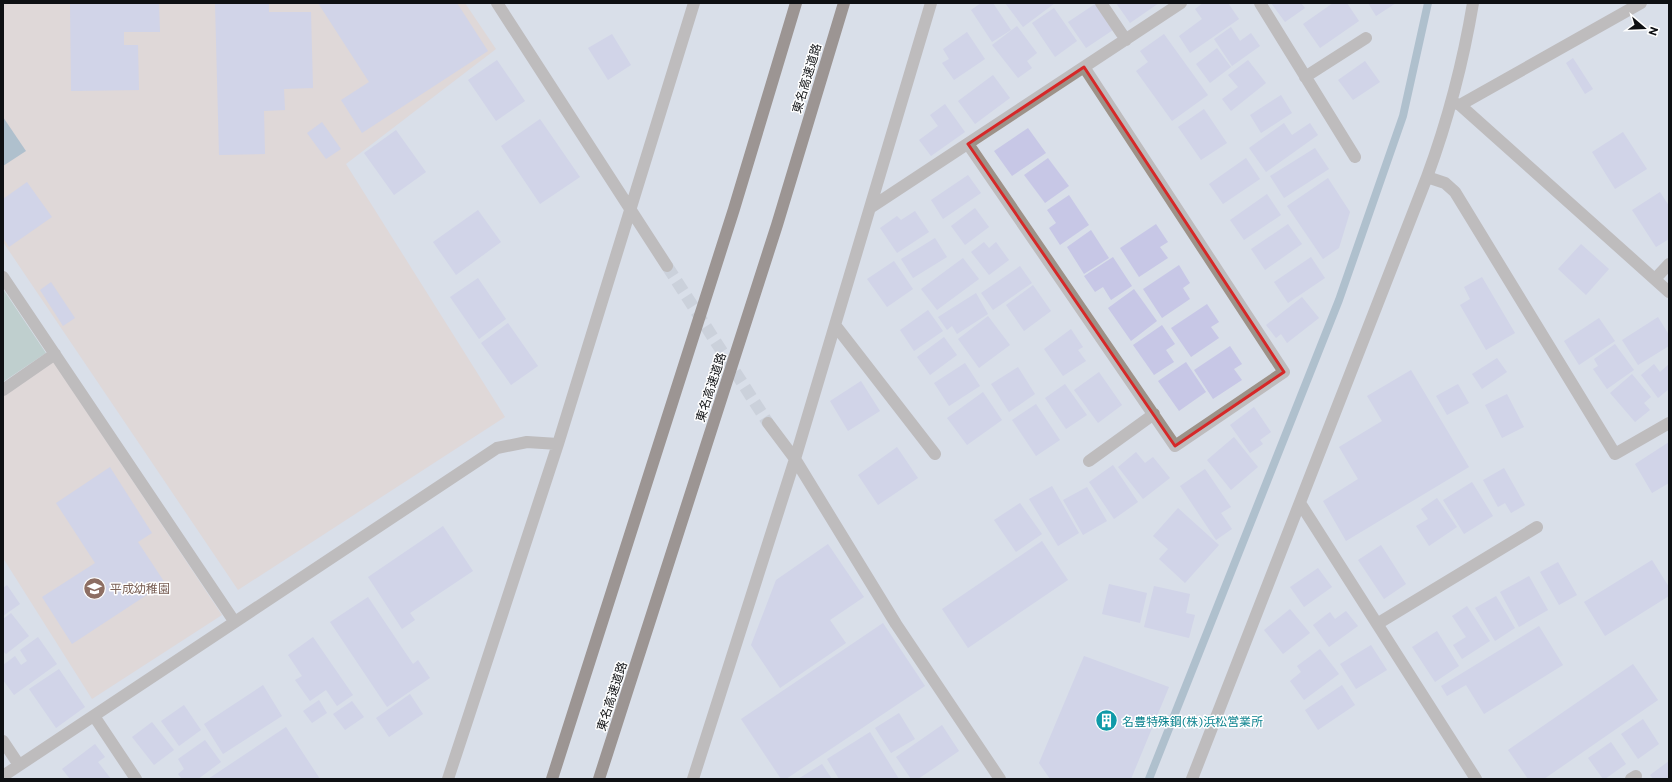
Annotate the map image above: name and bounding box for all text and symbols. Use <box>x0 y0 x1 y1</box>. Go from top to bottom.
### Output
north arrow <box>1624 8 1664 48</box>
text: N <box>1646 25 1661 37</box>
street label: 東名高速道路 <box>789 42 823 114</box>
street label: 東名高速道路 <box>692 351 728 423</box>
school or university icon: 平成幼稚園 <box>82 575 108 601</box>
place label: 平成幼稚園 <box>110 581 170 595</box>
street label: 東名高速道路 <box>593 660 629 732</box>
building icon: 名豊特殊鋼(株)浜松営業所 <box>1093 708 1119 734</box>
place label: 名豊特殊鋼(株)浜松営業所 <box>1122 714 1263 728</box>

